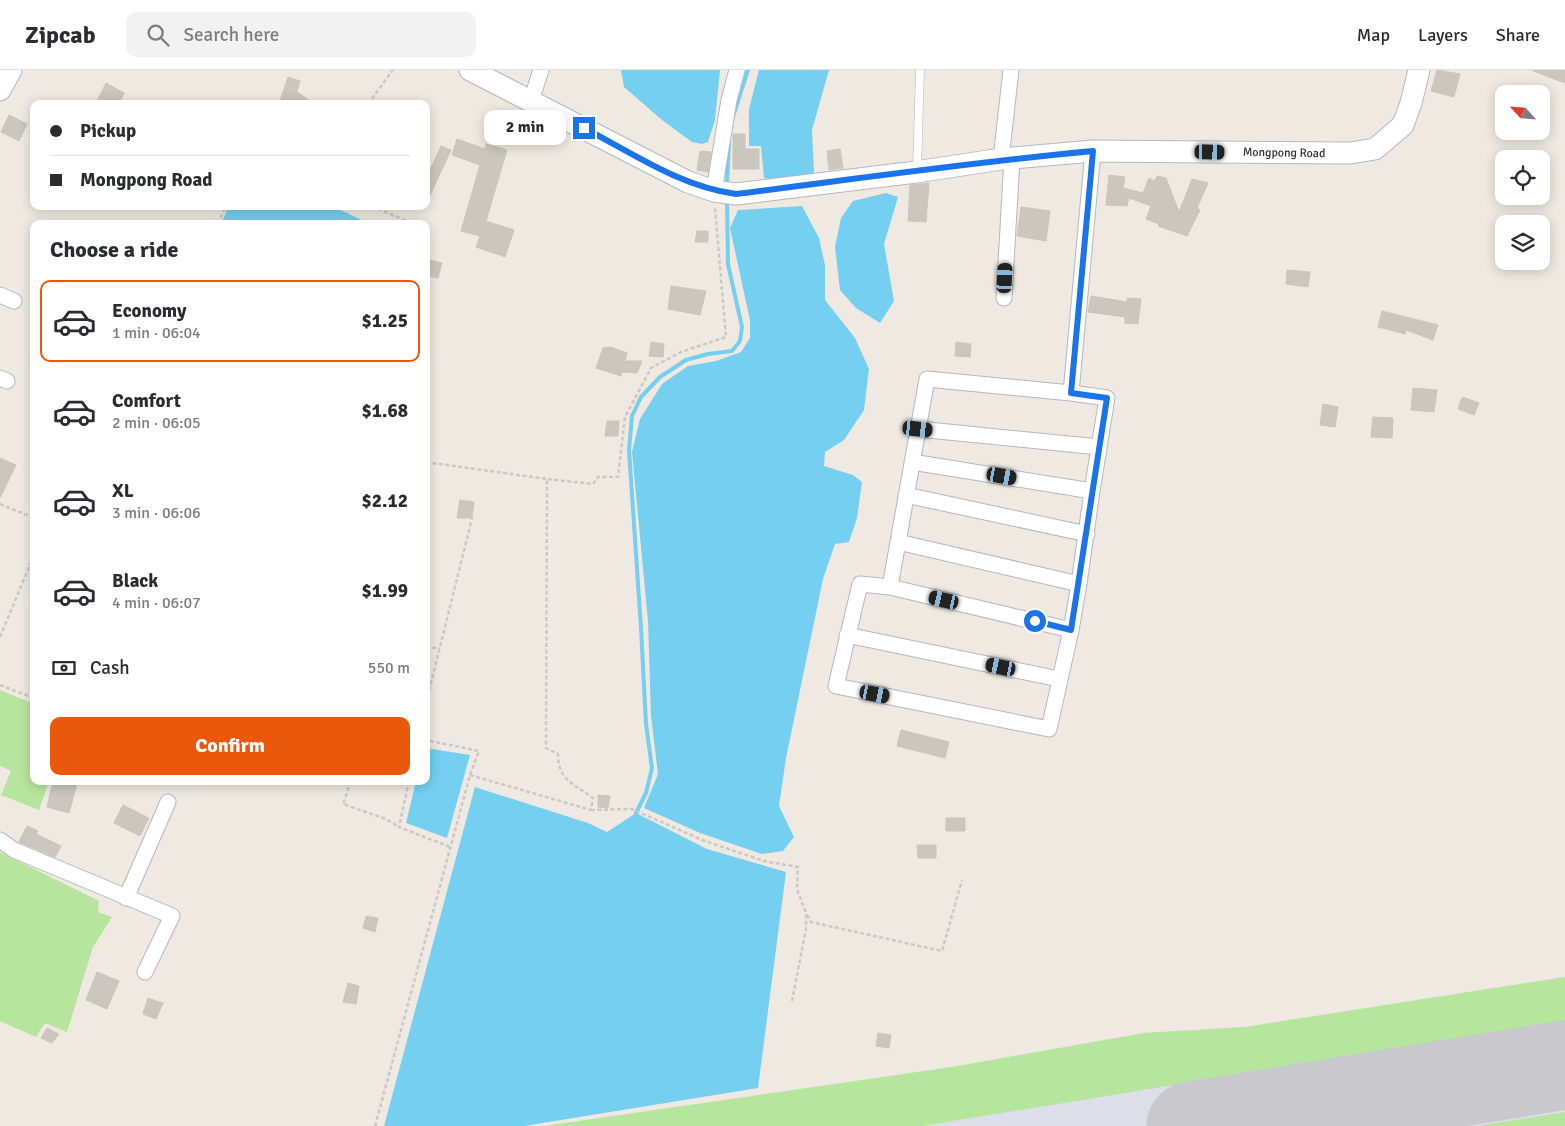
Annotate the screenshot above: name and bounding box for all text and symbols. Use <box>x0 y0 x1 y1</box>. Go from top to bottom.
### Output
search box <box>126 12 476 57</box>
text: Zipcab <box>25 20 96 50</box>
icon: search <box>144 21 172 49</box>
text: Search here <box>184 23 279 47</box>
text: Map <box>1357 24 1390 46</box>
text: Layers <box>1418 24 1468 46</box>
text: Share <box>1496 24 1540 46</box>
north arrow <box>1495 85 1550 140</box>
map controls <box>1495 85 1550 270</box>
callout: 2 min <box>484 110 566 146</box>
text: 2 min <box>506 117 544 137</box>
route end <box>573 117 595 139</box>
text: Pickup <box>80 119 136 143</box>
car <box>1194 144 1225 160</box>
street label: Mongpong Road <box>1243 145 1325 161</box>
button: locate <box>1495 150 1550 205</box>
text: Mongpong Road <box>80 168 212 192</box>
button: layers <box>1495 215 1550 270</box>
text: Choose a ride <box>50 236 178 263</box>
car <box>996 263 1013 293</box>
icon: car <box>52 299 97 344</box>
text: Economy <box>112 299 186 323</box>
text: $1.25 <box>362 309 408 333</box>
text: 1 min · 06:04 <box>112 323 201 343</box>
icon: car <box>52 389 97 434</box>
text: Comfort <box>112 389 181 413</box>
text: $1.68 <box>362 399 408 423</box>
text: 2 min · 06:05 <box>112 413 201 433</box>
car <box>902 420 933 438</box>
car <box>985 466 1018 486</box>
icon: car <box>52 479 97 524</box>
text: XL <box>112 479 134 503</box>
text: $2.12 <box>362 489 408 513</box>
text: 3 min · 06:06 <box>112 503 201 523</box>
icon: car <box>52 569 97 614</box>
text: Black <box>112 569 158 593</box>
text: $1.99 <box>362 579 408 603</box>
car <box>927 589 960 611</box>
text: 4 min · 06:07 <box>112 593 201 613</box>
route start <box>1024 610 1046 632</box>
icon: cash <box>50 654 78 682</box>
text: Cash <box>90 656 130 680</box>
car <box>984 657 1017 677</box>
text: 550 m <box>368 658 410 678</box>
car <box>858 684 891 704</box>
button: Confirm <box>50 717 410 775</box>

